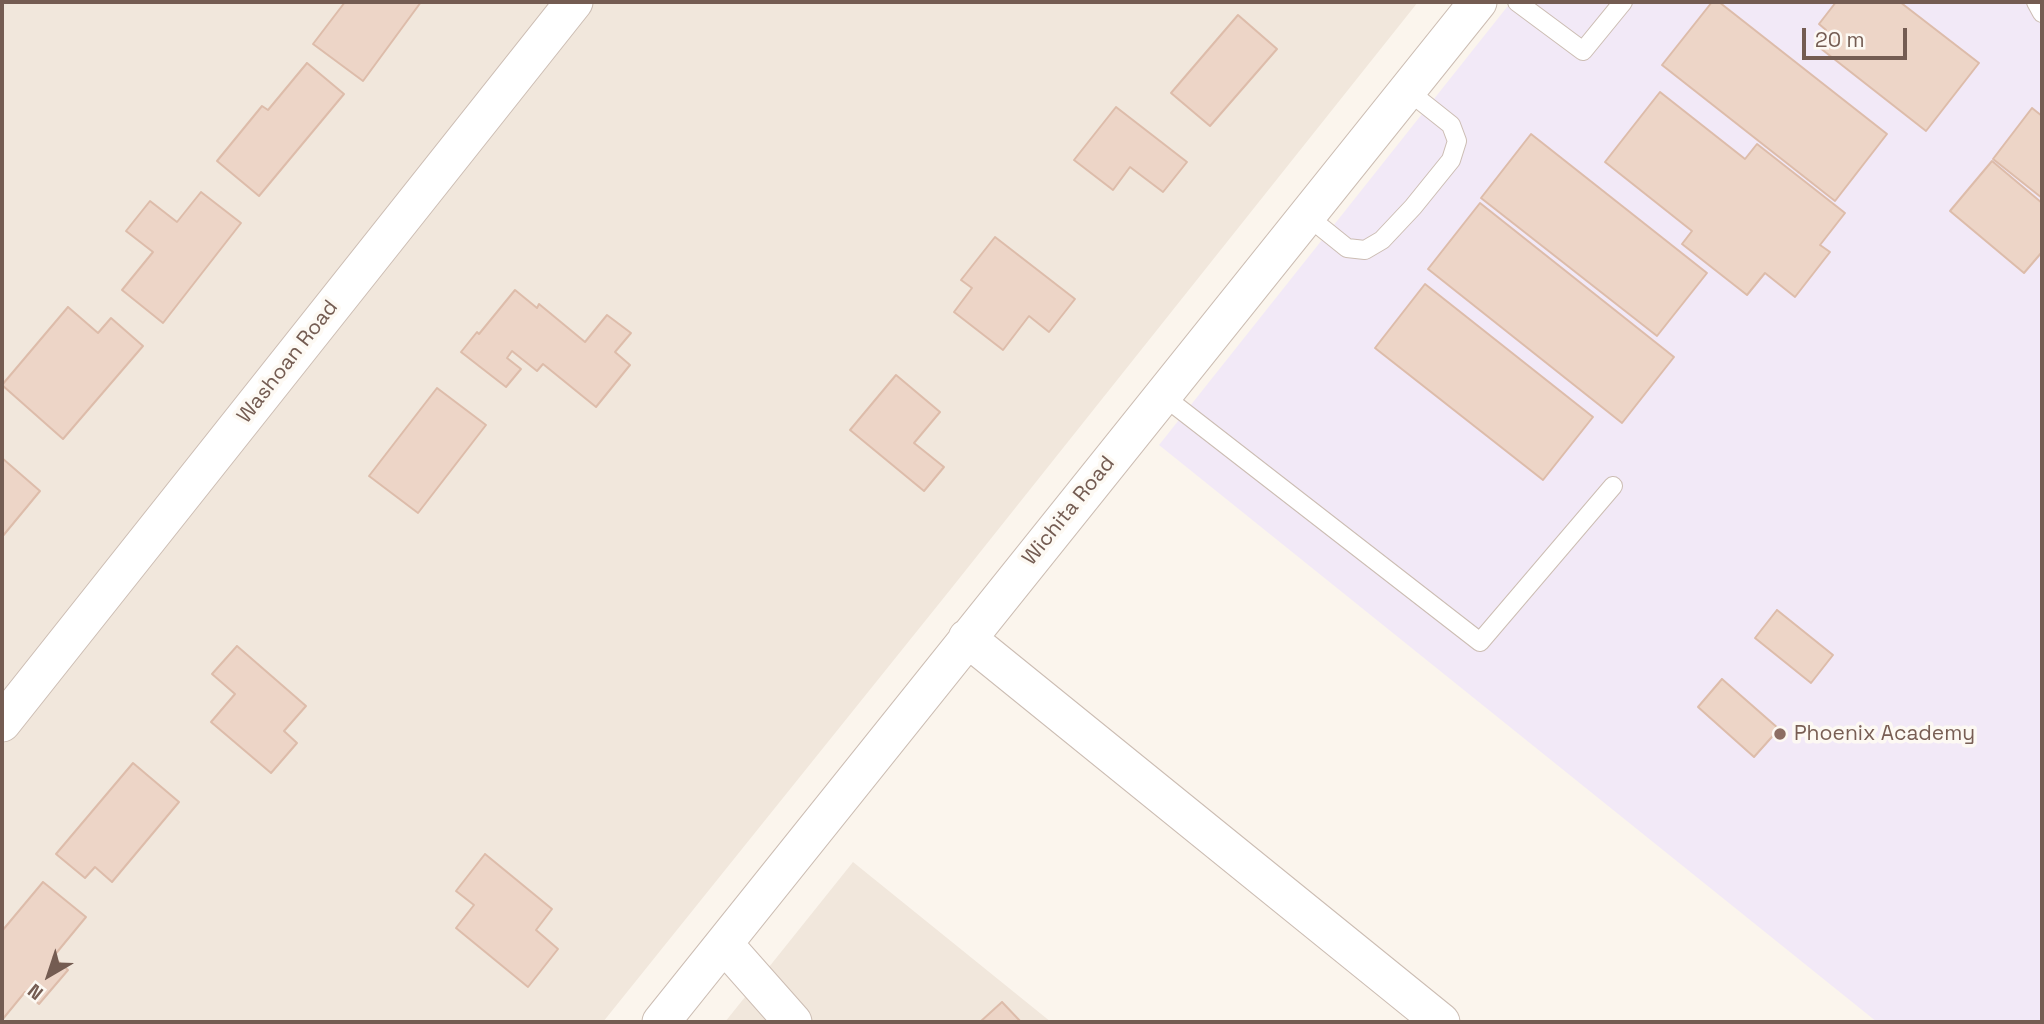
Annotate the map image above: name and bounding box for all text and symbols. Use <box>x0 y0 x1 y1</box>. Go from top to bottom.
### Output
scale bar <box>1806 14 1911 58</box>
text: 20 m <box>1815 26 1865 53</box>
street label: Washoan Road <box>232 296 344 428</box>
street label: Wichita Road <box>1017 452 1121 570</box>
place label: Phoenix Academy <box>1794 721 1975 747</box>
marker: Phoenix Academy <box>1772 726 1788 742</box>
north arrow <box>14 940 84 1010</box>
text: N <box>23 978 48 1005</box>

